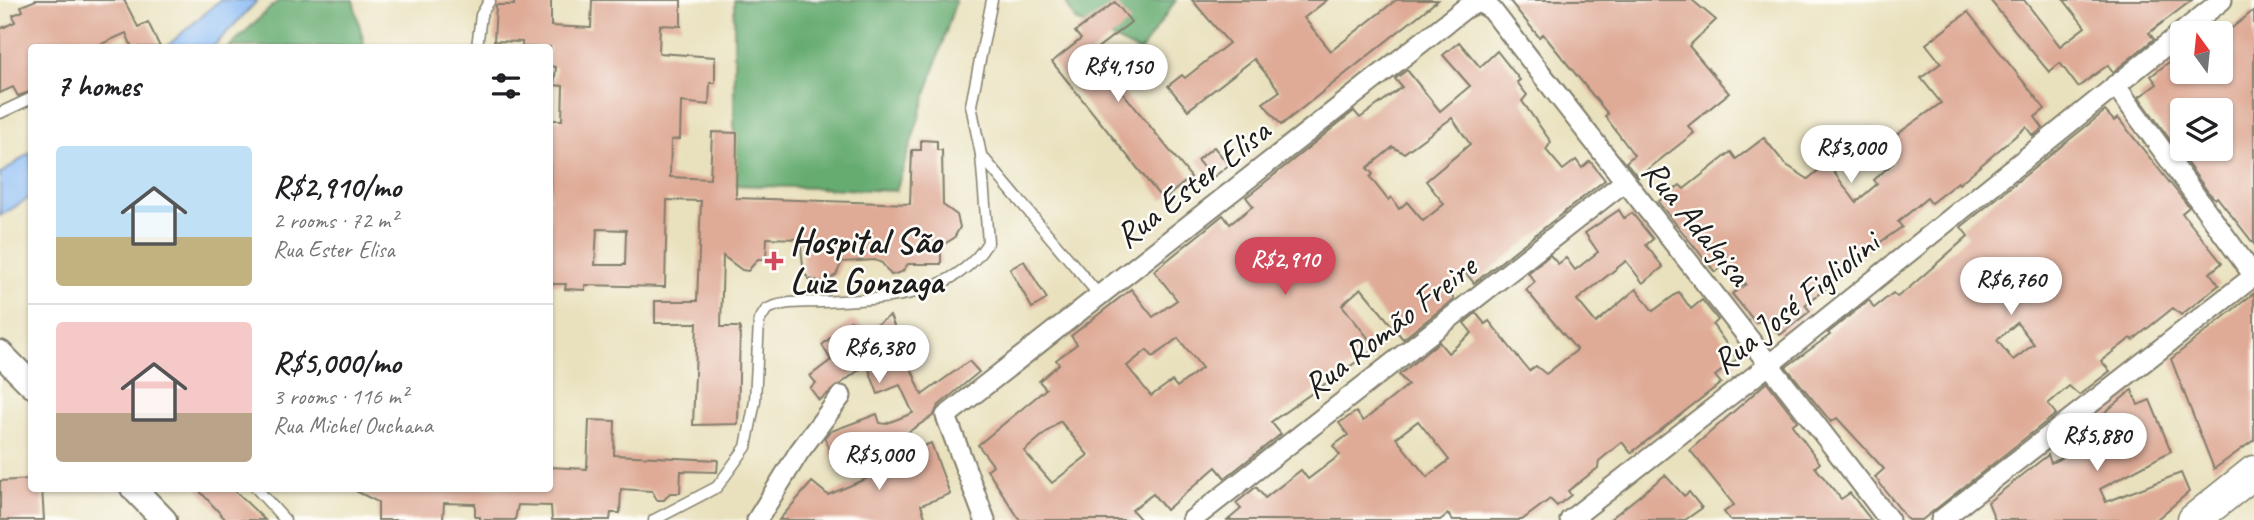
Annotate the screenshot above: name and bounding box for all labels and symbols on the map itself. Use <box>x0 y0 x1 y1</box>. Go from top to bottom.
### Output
north arrow <box>2170 21 2233 84</box>
pin: R$4,150 <box>1053 44 1183 104</box>
street label: Rua Ester Elisa <box>1106 108 1281 258</box>
pin: R$3,000 <box>1786 125 1916 185</box>
street label: Rua Adalgisa <box>1632 150 1762 296</box>
street label: Rua José Figliolini <box>1702 218 1892 384</box>
place label: Hospital São Luiz Gonzaga <box>790 219 946 304</box>
pin: R$2,910 <box>1220 238 1350 297</box>
street label: Rua Romão Freire <box>1293 243 1487 408</box>
marker: Hospital São Luiz Gonzaga <box>764 251 784 271</box>
pin: R$6,760 <box>1946 258 2076 317</box>
pin: R$6,380 <box>814 326 944 385</box>
pin: R$5,880 <box>2032 414 2162 473</box>
pin: R$5,000 <box>814 433 944 492</box>

